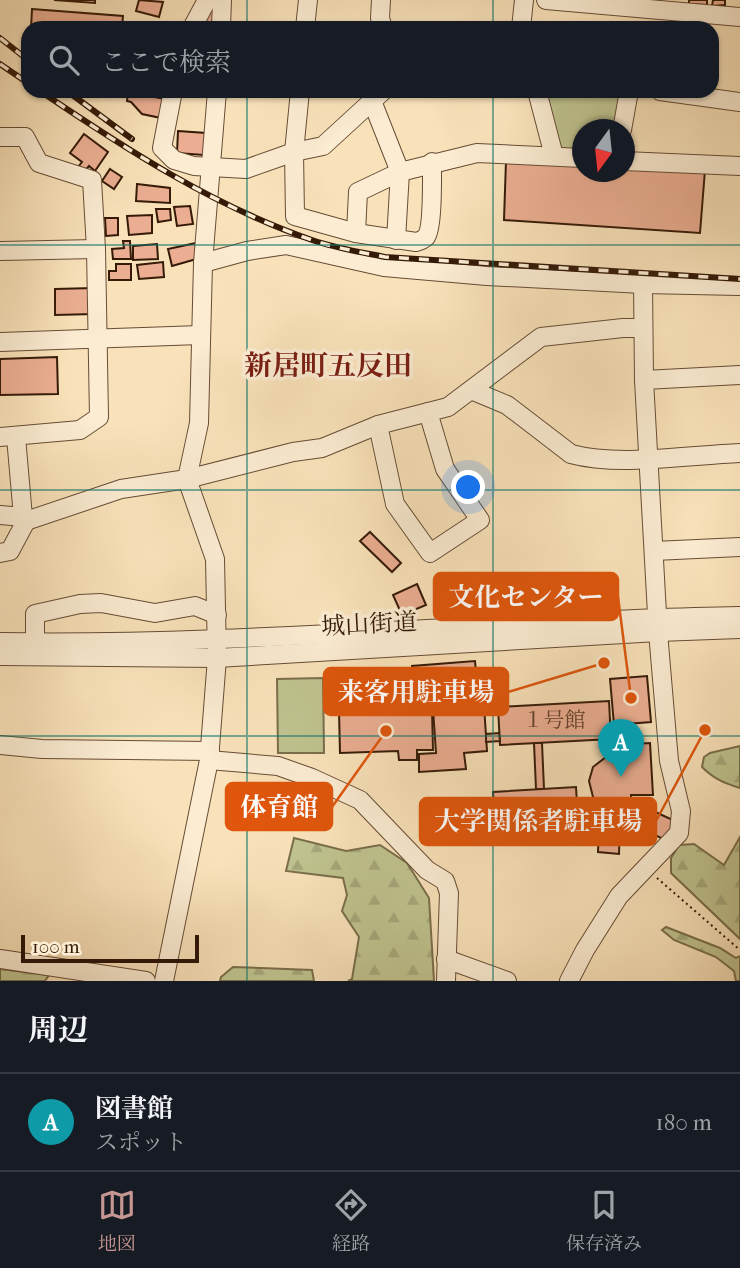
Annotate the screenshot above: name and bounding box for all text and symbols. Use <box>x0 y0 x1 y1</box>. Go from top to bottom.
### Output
search box <box>21 21 719 98</box>
icon: search <box>45 41 83 79</box>
text: ここで検索 <box>101 47 231 78</box>
north arrow <box>572 119 635 182</box>
district label: 新居町五反田 <box>244 349 412 382</box>
your location <box>451 470 485 504</box>
callout: 文化センター <box>434 573 618 620</box>
text: 文化センター <box>449 582 603 613</box>
street label: 城山街道 <box>320 608 418 640</box>
callout: 来客用駐車場 <box>324 668 508 715</box>
text: 来客用駐車場 <box>338 677 494 708</box>
house number: １号館 <box>523 708 586 732</box>
pin: A <box>598 719 644 777</box>
callout: 体育館 <box>226 783 332 830</box>
text: 体育館 <box>240 792 318 823</box>
callout: 大学関係者駐車場 <box>420 798 656 845</box>
text: 大学関係者駐車場 <box>434 806 642 837</box>
scale bar <box>21 932 200 964</box>
text: 100 m <box>32 936 80 958</box>
text: 周辺 <box>28 1013 88 1048</box>
text: 図書館 <box>95 1093 173 1124</box>
text: A <box>44 1109 58 1136</box>
text: 180 m <box>655 1109 712 1136</box>
text: スポット <box>95 1129 187 1156</box>
tab: 地図 <box>98 1186 136 1255</box>
tab: 経路 <box>332 1186 370 1255</box>
tab: 保存済み <box>566 1186 642 1255</box>

